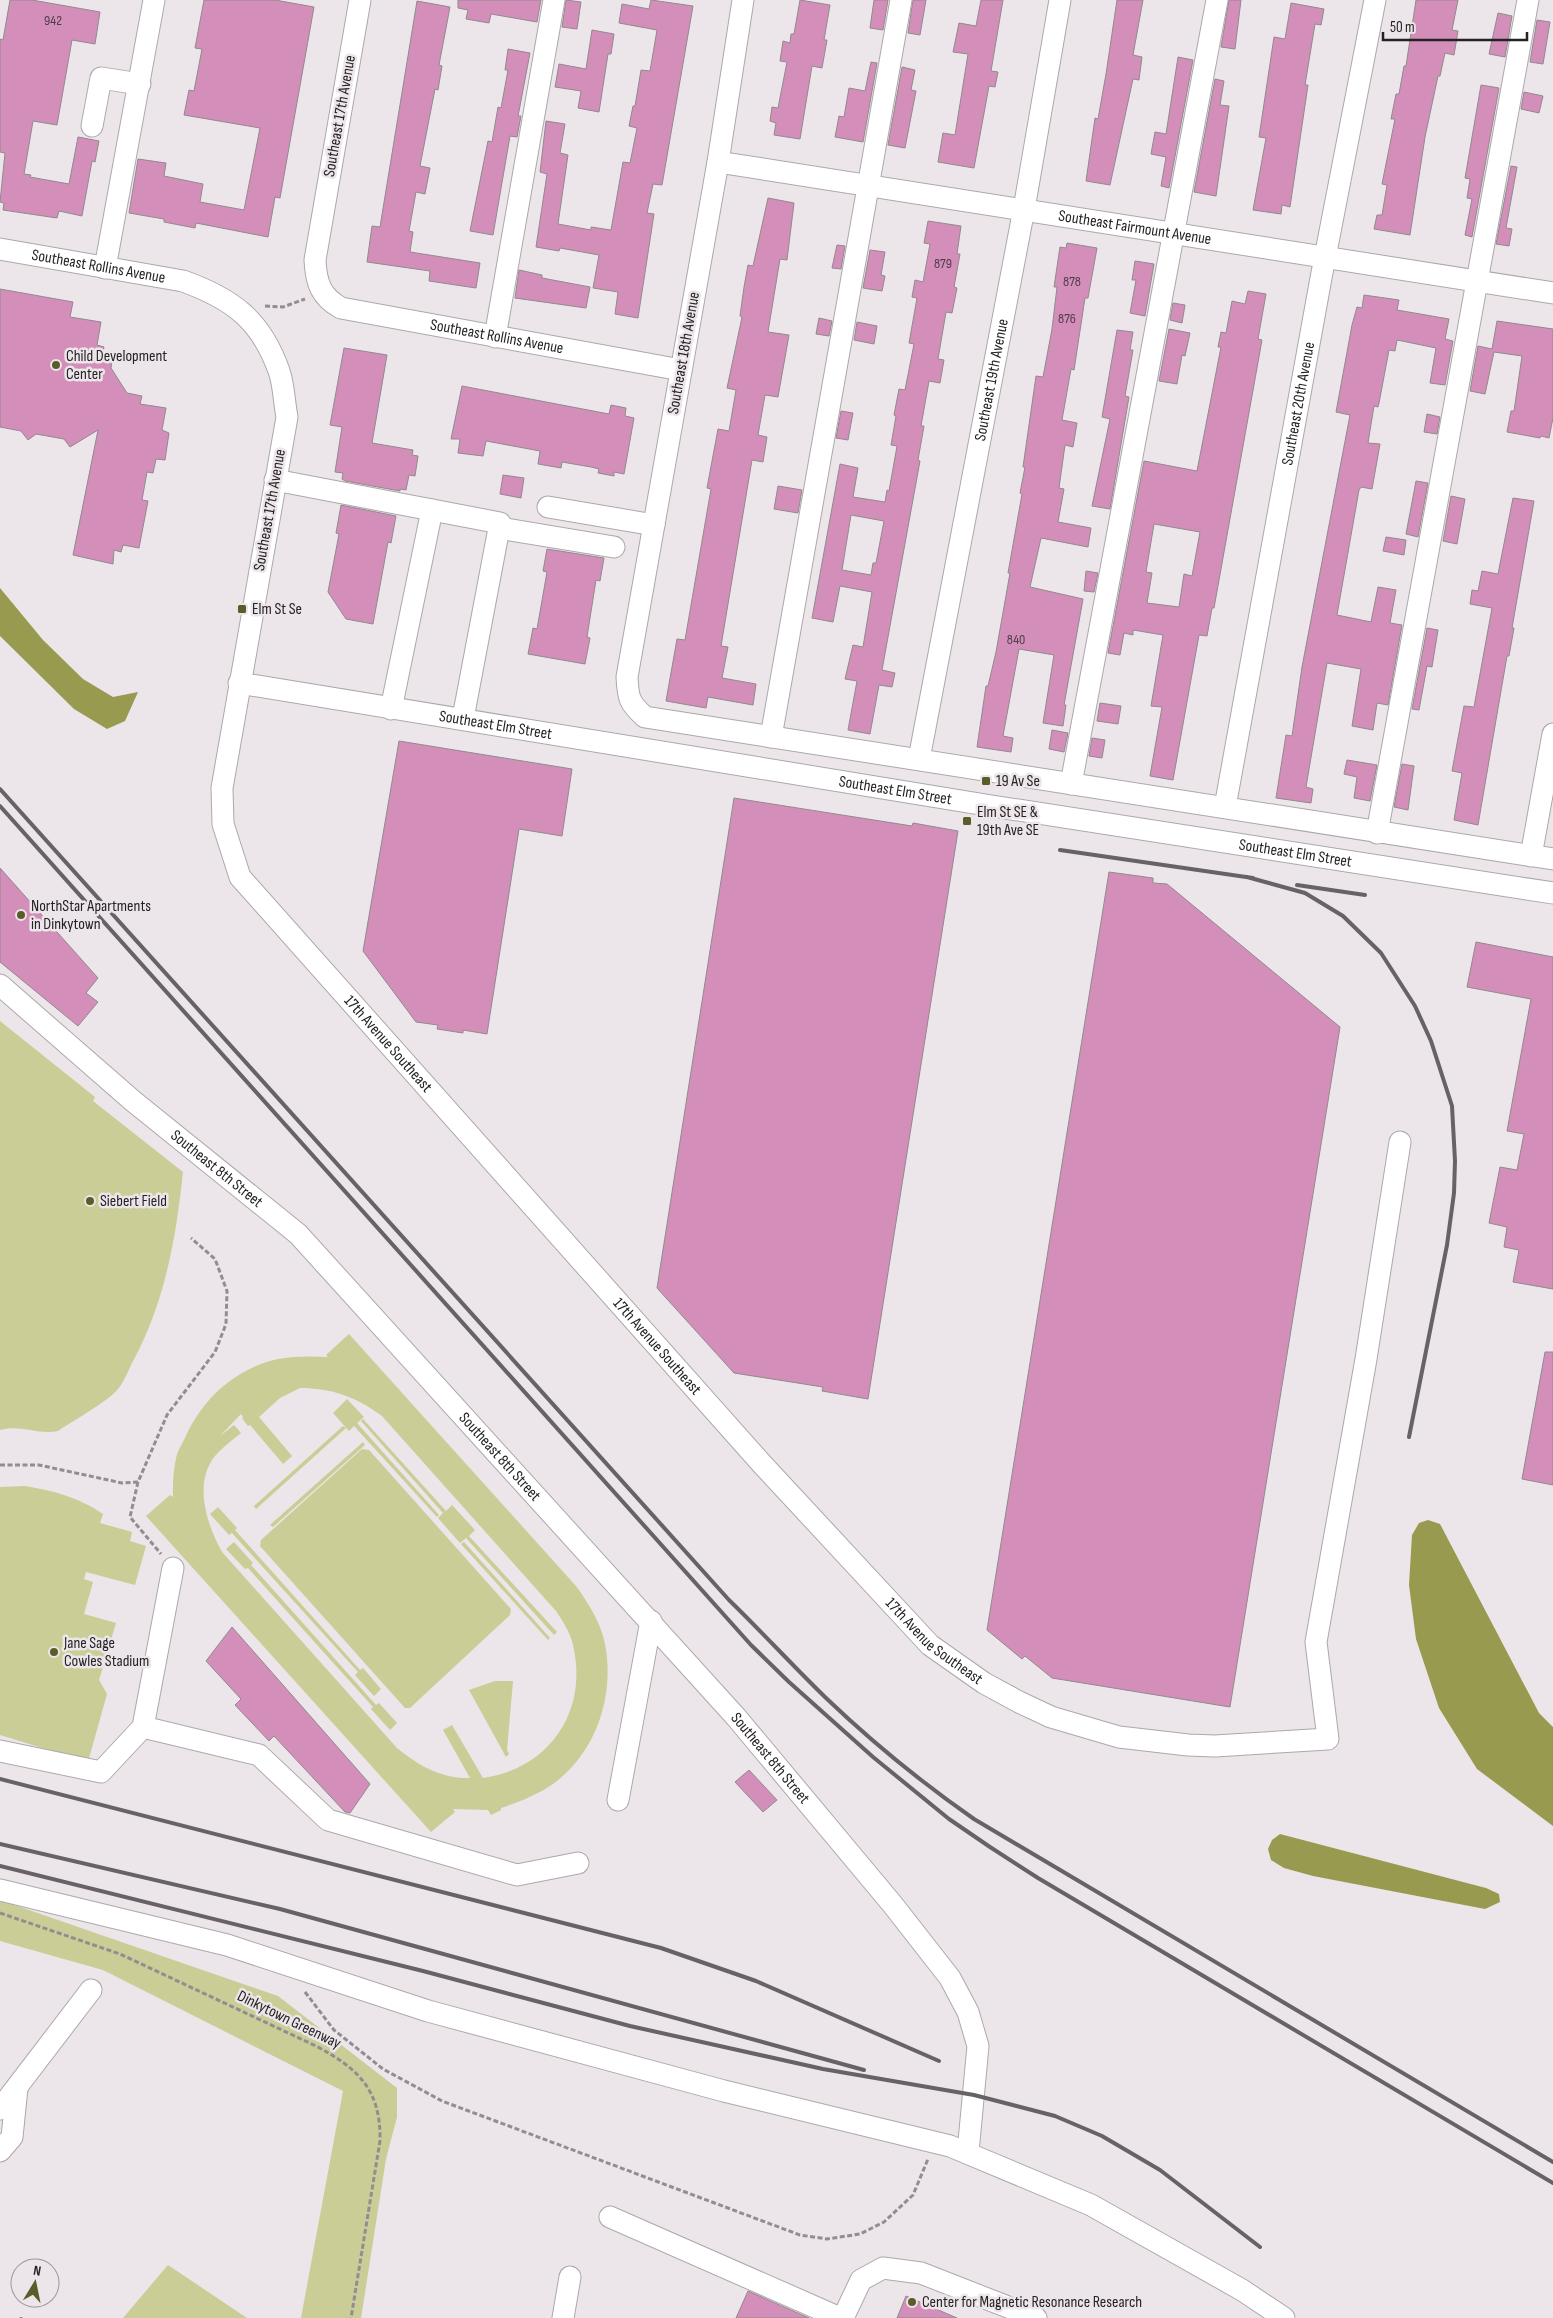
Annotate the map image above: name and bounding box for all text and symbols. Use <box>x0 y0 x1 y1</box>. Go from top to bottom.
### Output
scale bar <box>1383 10 1527 42</box>
house number: 942 <box>44 12 62 29</box>
text: 50 m <box>1390 18 1415 37</box>
street label: Southeast 17th Avenue <box>320 54 360 178</box>
street label: Southeast Fairmount Avenue <box>1057 206 1213 249</box>
street label: Southeast Rollins Avenue <box>30 245 167 287</box>
house number: 879 <box>934 255 952 272</box>
house number: 878 <box>1063 273 1081 290</box>
street label: Southeast 18th Avenue <box>664 290 704 416</box>
house number: 876 <box>1058 310 1076 327</box>
street label: Southeast Rollins Avenue <box>429 315 565 358</box>
street label: Southeast 19th Avenue <box>970 317 1012 443</box>
street label: Southeast 20th Avenue <box>1278 340 1319 467</box>
place label: Child Development Center <box>66 347 167 384</box>
marker: Child Development Center <box>50 359 62 371</box>
street label: Southeast 17th Avenue <box>250 448 290 572</box>
place label: Elm St Se <box>252 600 302 619</box>
marker: Elm St Se <box>236 603 248 615</box>
house number: 840 <box>1007 631 1025 648</box>
street label: Southeast Elm Street <box>438 706 553 743</box>
street label: Southeast Elm Street <box>838 772 953 809</box>
place label: 19 Av Se <box>996 772 1040 791</box>
marker: 19 Av Se <box>980 775 992 787</box>
place label: Elm St SE & 19th Ave SE <box>977 803 1039 840</box>
marker: Elm St SE & 19th Ave SE <box>961 815 973 827</box>
street label: Southeast Elm Street <box>1238 835 1353 871</box>
place label: NorthStar Apartments in Dinkytown <box>31 897 151 934</box>
marker: NorthStar Apartments in Dinkytown <box>15 909 27 921</box>
street label: 17th Avenue Southeast <box>340 991 436 1096</box>
street label: Southeast 8th Street <box>167 1126 267 1211</box>
place label: Siebert Field <box>100 1192 167 1211</box>
marker: Siebert Field <box>84 1195 96 1207</box>
street label: 17th Avenue Southeast <box>609 1294 705 1399</box>
street label: Southeast 8th Street <box>455 1408 545 1505</box>
street label: 17th Avenue Southeast <box>881 1594 986 1689</box>
place label: Jane Sage Cowles Stadium <box>63 1634 149 1671</box>
marker: Jane Sage Cowles Stadium <box>48 1646 60 1658</box>
street label: Southeast 8th Street <box>727 1709 814 1808</box>
street label: Dinkytown Greenway <box>234 1987 344 2053</box>
north arrow <box>10 2258 60 2308</box>
text: N <box>32 2262 42 2280</box>
place label: Center for Magnetic Resonance Research <box>922 2293 1142 2312</box>
marker: Center for Magnetic Resonance Research <box>906 2296 918 2308</box>

